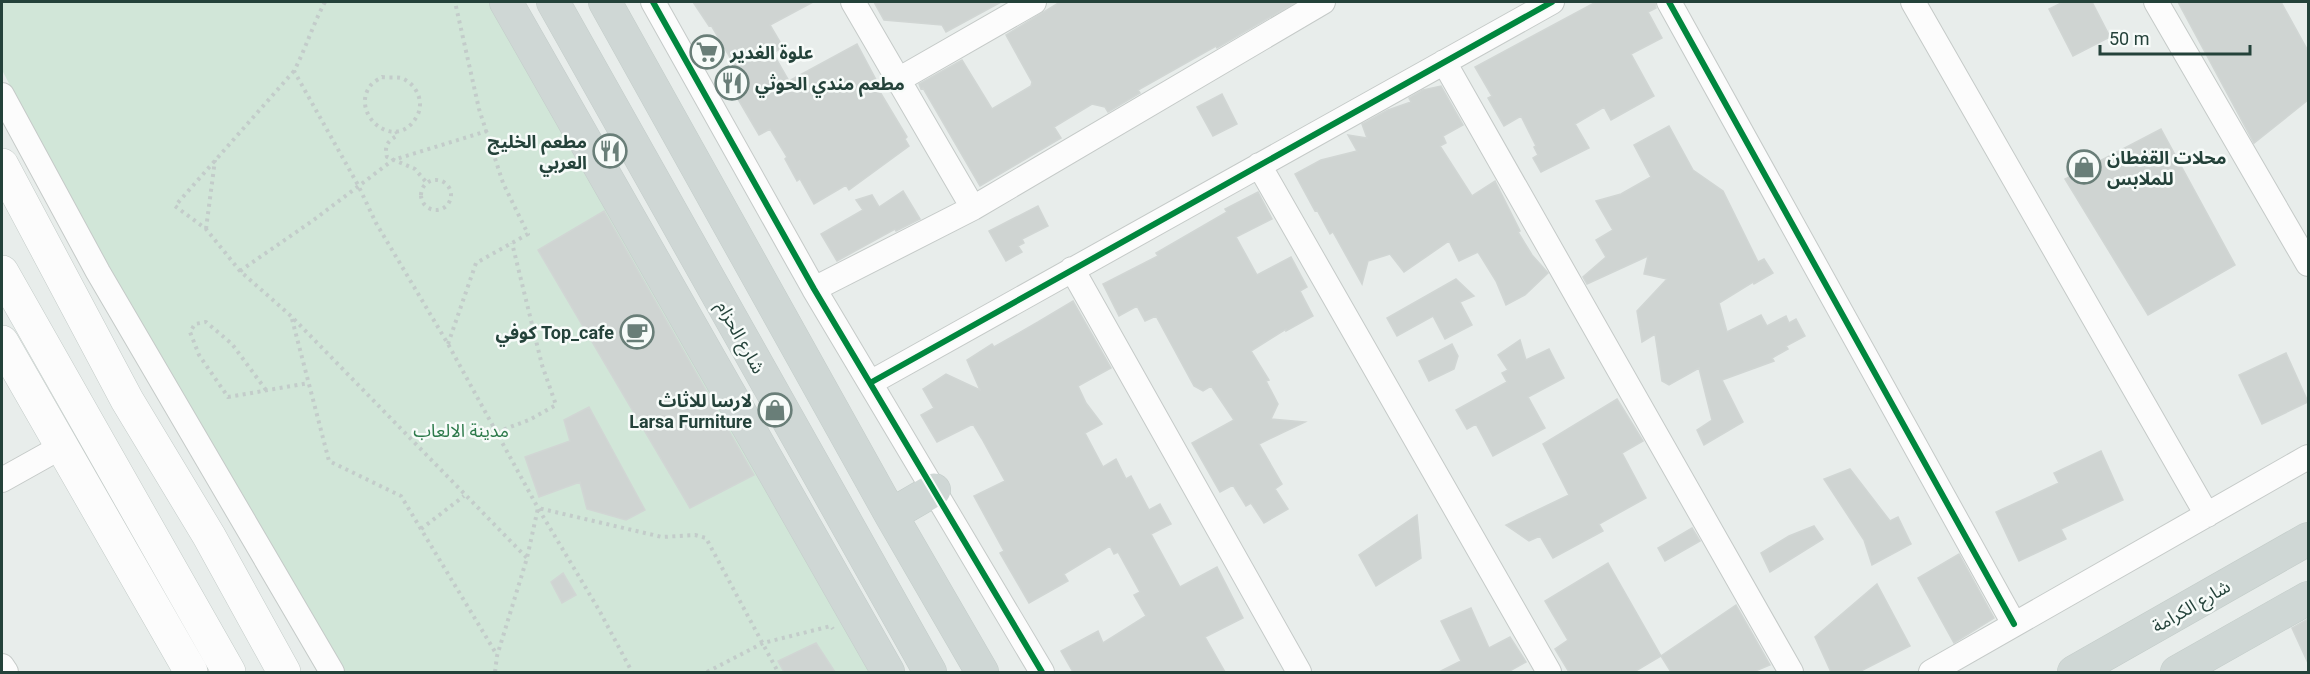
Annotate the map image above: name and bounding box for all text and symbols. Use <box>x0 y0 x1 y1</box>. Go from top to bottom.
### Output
scale bar <box>2100 18 2250 56</box>
text: 50 m <box>2109 28 2149 49</box>
supermarket icon: علوة الغدير <box>689 34 725 70</box>
place label: علوة الغدير <box>729 42 814 64</box>
restaurant icon: مطعم مندي الحوثي <box>714 65 750 101</box>
place label: مطعم مندي الحوثي <box>755 73 905 98</box>
place label: مطعم الخليج العربي <box>488 131 587 177</box>
restaurant icon: مطعم الخليج العربي <box>592 133 628 169</box>
place label: محلات القفطان للملابس <box>2107 147 2227 189</box>
shop icon: محلات القفطان للملابس <box>2066 149 2102 185</box>
street label: شارع الحزام <box>709 297 769 379</box>
cafe icon: كوفي Top_cafe <box>619 314 655 350</box>
place label: كوفي Top_cafe <box>496 322 614 347</box>
place label: لارسا للاثاث Larsa Furniture <box>629 390 752 432</box>
shop icon: لارسا للاثاث Larsa Furniture <box>757 392 793 428</box>
park label: مدينة الالعاب <box>413 420 509 441</box>
street label: شارع الكرامة <box>2148 575 2236 640</box>

